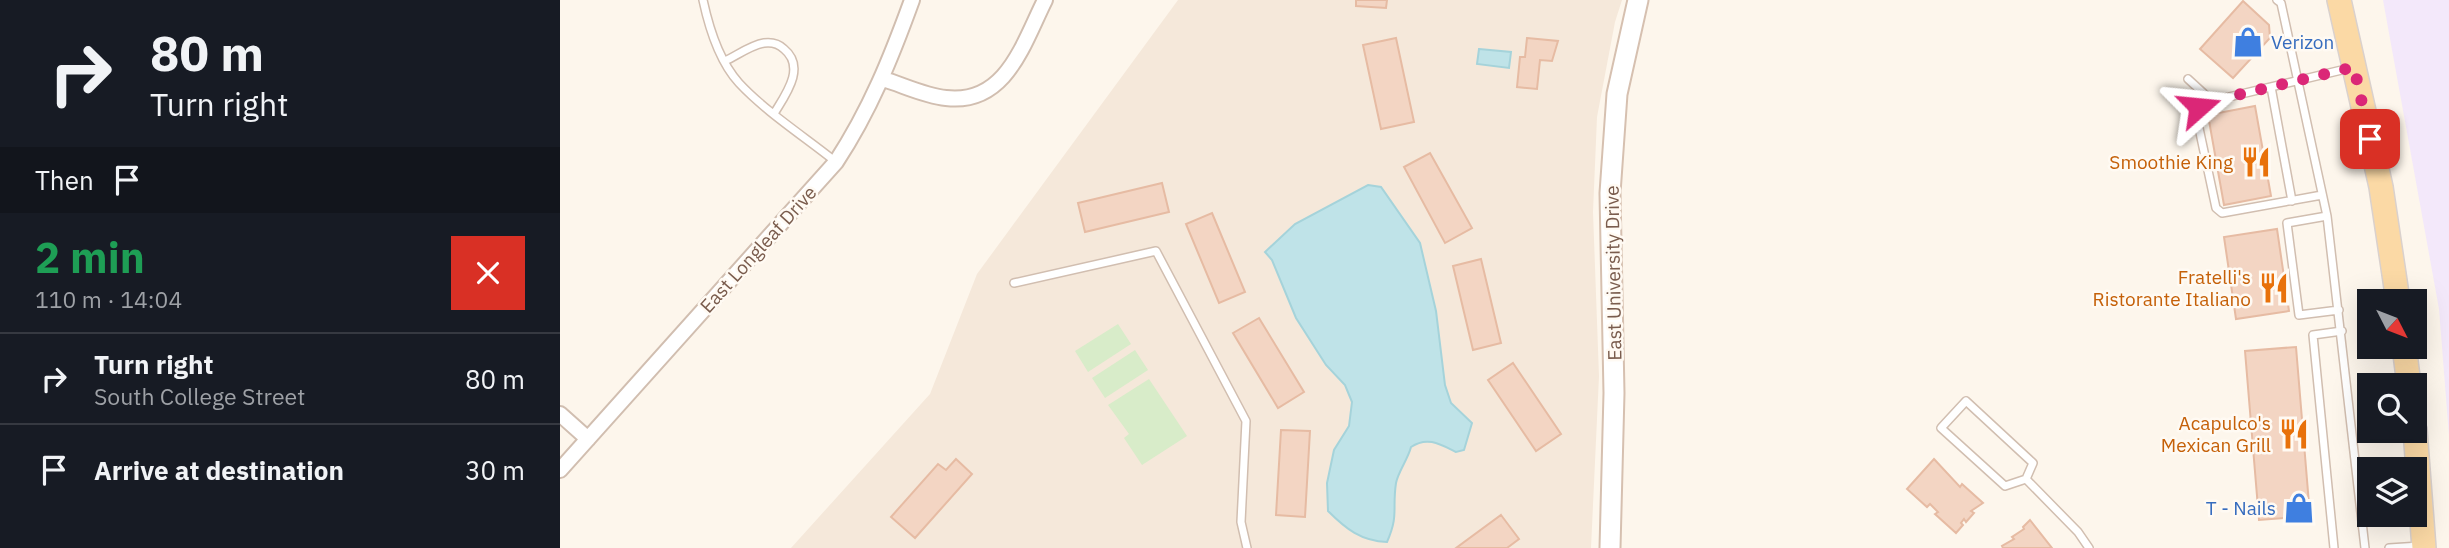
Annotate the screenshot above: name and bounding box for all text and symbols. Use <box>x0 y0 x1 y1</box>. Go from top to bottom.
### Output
text: 80 m <box>150 21 264 84</box>
shop icon: Verizon <box>2231 25 2265 59</box>
icon: right <box>35 28 126 119</box>
place label: Verizon <box>2271 30 2334 54</box>
position arrow <box>2162 70 2236 144</box>
text: Turn right <box>150 83 288 125</box>
pin <box>2340 109 2400 169</box>
icon: arrive <box>2351 120 2389 158</box>
restaurant icon: Smoothie King <box>2239 145 2273 179</box>
place label: Smoothie King <box>2109 150 2233 174</box>
icon: arrive <box>108 161 146 199</box>
text: Then <box>35 163 94 197</box>
street label: East Longleaf Drive <box>695 180 821 318</box>
street label: East University Drive <box>1599 185 1627 361</box>
text: 2 min <box>35 230 145 285</box>
button: close <box>451 236 525 310</box>
place label: Fratelli's Ristorante Italiano <box>2092 265 2251 311</box>
restaurant icon: Fratelli's Ristorante Italiano <box>2257 271 2291 305</box>
text: 110 m · 14:04 <box>35 284 182 314</box>
north arrow <box>2357 289 2427 359</box>
map controls <box>2357 289 2427 527</box>
text: Turn right <box>94 347 213 381</box>
icon: right <box>35 360 73 398</box>
text: 80 m <box>465 362 525 396</box>
button: search <box>2357 373 2427 443</box>
text: South College Street <box>94 381 305 411</box>
place label: Acapulco's Mexican Grill <box>2161 411 2271 457</box>
restaurant icon: Acapulco's Mexican Grill <box>2277 417 2311 451</box>
icon: arrive <box>35 451 73 489</box>
text: Arrive at destination <box>94 453 344 487</box>
text: 30 m <box>465 453 525 487</box>
button: layers <box>2357 457 2427 527</box>
shop icon: T - Nails <box>2282 491 2316 525</box>
place label: T - Nails <box>2206 496 2276 520</box>

